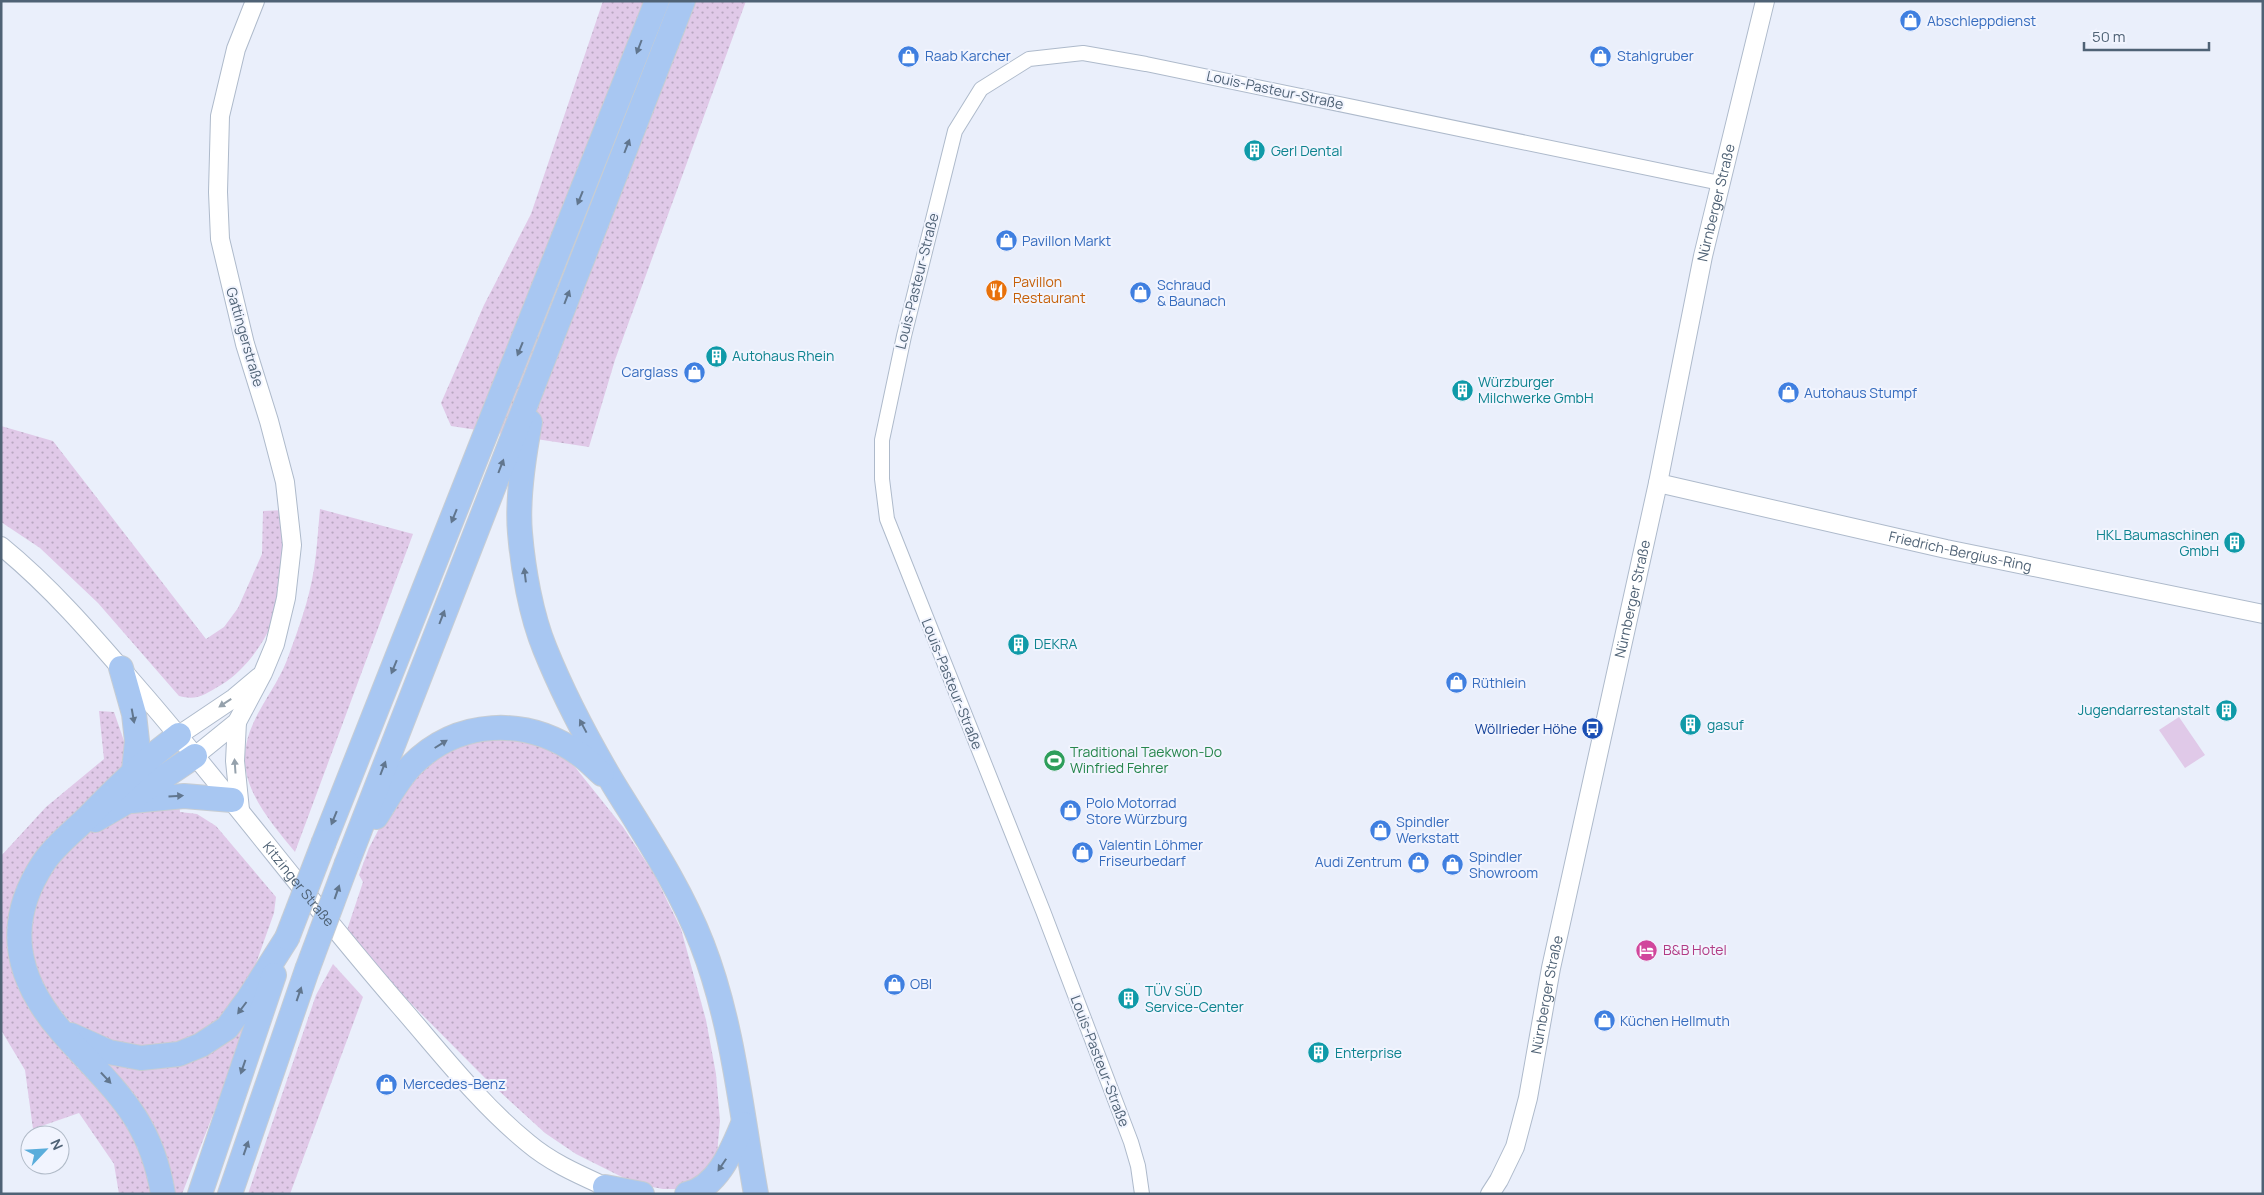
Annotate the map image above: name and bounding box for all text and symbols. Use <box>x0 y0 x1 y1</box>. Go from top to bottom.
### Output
shop icon: Abschleppdienst <box>1899 9 1923 33</box>
place label: Abschleppdienst <box>1927 11 2037 30</box>
scale bar <box>2084 20 2209 52</box>
text: 50 m <box>2092 26 2126 47</box>
one-way arrow <box>635 40 643 55</box>
shop icon: Raab Karcher <box>897 44 921 68</box>
shop icon: Stahlgruber <box>1589 44 1613 68</box>
place label: Raab Karcher <box>925 46 1011 65</box>
place label: Stahlgruber <box>1617 46 1694 65</box>
street label: Louis-Pasteur-Straße <box>1205 66 1345 113</box>
one-way arrow <box>623 139 631 153</box>
building icon: Gerl Dental <box>1243 139 1267 163</box>
place label: Gerl Dental <box>1271 141 1343 160</box>
street label: Nürnberger Straße <box>1692 142 1739 263</box>
one-way arrow <box>576 191 584 206</box>
street label: Louis-Pasteur-Straße <box>890 211 943 351</box>
shop icon: Pavillon Markt <box>994 229 1018 253</box>
place label: Pavillon Markt <box>1022 231 1111 250</box>
place label: Pavillon Restaurant <box>1013 272 1086 307</box>
place label: Schraud & Baunach <box>1157 275 1226 310</box>
restaurant icon: Pavillon Restaurant <box>985 278 1009 302</box>
shop icon: Schraud & Baunach <box>1129 281 1153 305</box>
street label: Gattingerstraße <box>222 285 269 389</box>
one-way arrow <box>563 289 571 304</box>
one-way arrow <box>516 342 524 356</box>
building icon: Autohaus Rhein <box>704 344 728 368</box>
place label: Autohaus Rhein <box>732 346 834 365</box>
shop icon: Carglass <box>682 360 706 384</box>
place label: Carglass <box>621 362 678 381</box>
place label: Würzburger Milchwerke GmbH <box>1478 372 1593 407</box>
building icon: Würzburger Milchwerke GmbH <box>1450 378 1474 402</box>
shop icon: Autohaus Stumpf <box>1776 381 1800 405</box>
place label: Autohaus Stumpf <box>1804 383 1917 402</box>
one-way arrow <box>498 458 506 473</box>
one-way arrow <box>450 509 458 524</box>
place label: HKL Baumaschinen GmbH <box>2096 525 2219 560</box>
street label: Friedrich-Bergius-Ring <box>1887 526 2034 575</box>
building icon: HKL Baumaschinen GmbH <box>2223 531 2247 555</box>
street label: Nürnberger Straße <box>1610 538 1654 660</box>
one-way arrow <box>521 567 529 583</box>
one-way arrow <box>438 609 446 624</box>
street label: Louis-Pasteur-Straße <box>918 616 987 752</box>
building icon: DEKRA <box>1006 632 1030 656</box>
place label: DEKRA <box>1034 634 1078 653</box>
one-way arrow <box>390 660 398 675</box>
shop icon: Rüthlein <box>1444 671 1468 695</box>
place label: Rüthlein <box>1472 673 1526 692</box>
building icon: Jugendarrestanstalt <box>2214 698 2238 722</box>
one-way arrow <box>219 699 232 708</box>
place label: Jugendarrestanstalt <box>2078 700 2210 719</box>
one-way arrow <box>130 708 138 724</box>
building icon: gasuf <box>1679 713 1703 737</box>
place label: gasuf <box>1707 715 1744 734</box>
bus stop icon: Wöllrieder Höhe <box>1581 717 1605 741</box>
place label: Wöllrieder Höhe <box>1475 719 1577 738</box>
one-way arrow <box>578 720 587 733</box>
one-way arrow <box>435 739 448 749</box>
place label: Traditional Taekwon-Do Winfried Fehrer <box>1070 742 1222 777</box>
sports icon: Traditional Taekwon-Do Winfried Fehrer <box>1042 748 1066 772</box>
one-way arrow <box>231 758 239 774</box>
one-way arrow <box>379 760 387 775</box>
one-way arrow <box>169 792 185 800</box>
place label: Polo Motorrad Store Würzburg <box>1086 793 1187 828</box>
shop icon: Polo Motorrad Store Würzburg <box>1058 799 1082 823</box>
one-way arrow <box>330 811 338 826</box>
place label: Spindler Werkstatt <box>1396 812 1459 847</box>
shop icon: Spindler Werkstatt <box>1368 818 1392 842</box>
place label: Valentin Löhmer Friseurbedarf <box>1099 835 1203 870</box>
street label: Kitzinger Straße <box>259 837 339 930</box>
shop icon: Valentin Löhmer Friseurbedarf <box>1071 841 1095 865</box>
place label: Spindler Showroom <box>1469 847 1538 882</box>
shop icon: Audi Zentrum <box>1406 850 1430 874</box>
place label: Audi Zentrum <box>1315 852 1402 871</box>
shop icon: Spindler Showroom <box>1441 853 1465 877</box>
one-way arrow <box>333 884 341 899</box>
street label: Nürnberger Straße <box>1526 933 1567 1055</box>
hotel icon: B&B Hotel <box>1635 938 1659 962</box>
place label: B&B Hotel <box>1663 940 1727 959</box>
shop icon: OBI <box>882 972 906 996</box>
place label: OBI <box>910 974 932 993</box>
place label: TÜV SÜD Service-Center <box>1145 981 1244 1016</box>
one-way arrow <box>295 986 303 1001</box>
building icon: TÜV SÜD Service-Center <box>1117 987 1141 1011</box>
street label: Louis-Pasteur-Straße <box>1067 992 1134 1129</box>
one-way arrow <box>236 1001 247 1014</box>
shop icon: Küchen Hellmuth <box>1592 1009 1616 1033</box>
place label: Küchen Hellmuth <box>1620 1011 1730 1030</box>
building icon: Enterprise <box>1307 1041 1331 1065</box>
place label: Enterprise <box>1335 1043 1402 1062</box>
one-way arrow <box>239 1059 246 1074</box>
one-way arrow <box>100 1072 112 1084</box>
shop icon: Mercedes-Benz <box>375 1072 399 1096</box>
place label: Mercedes-Benz <box>403 1074 506 1093</box>
north arrow <box>20 1125 70 1175</box>
text: N <box>46 1136 68 1153</box>
one-way arrow <box>243 1140 250 1155</box>
one-way arrow <box>717 1159 727 1172</box>

